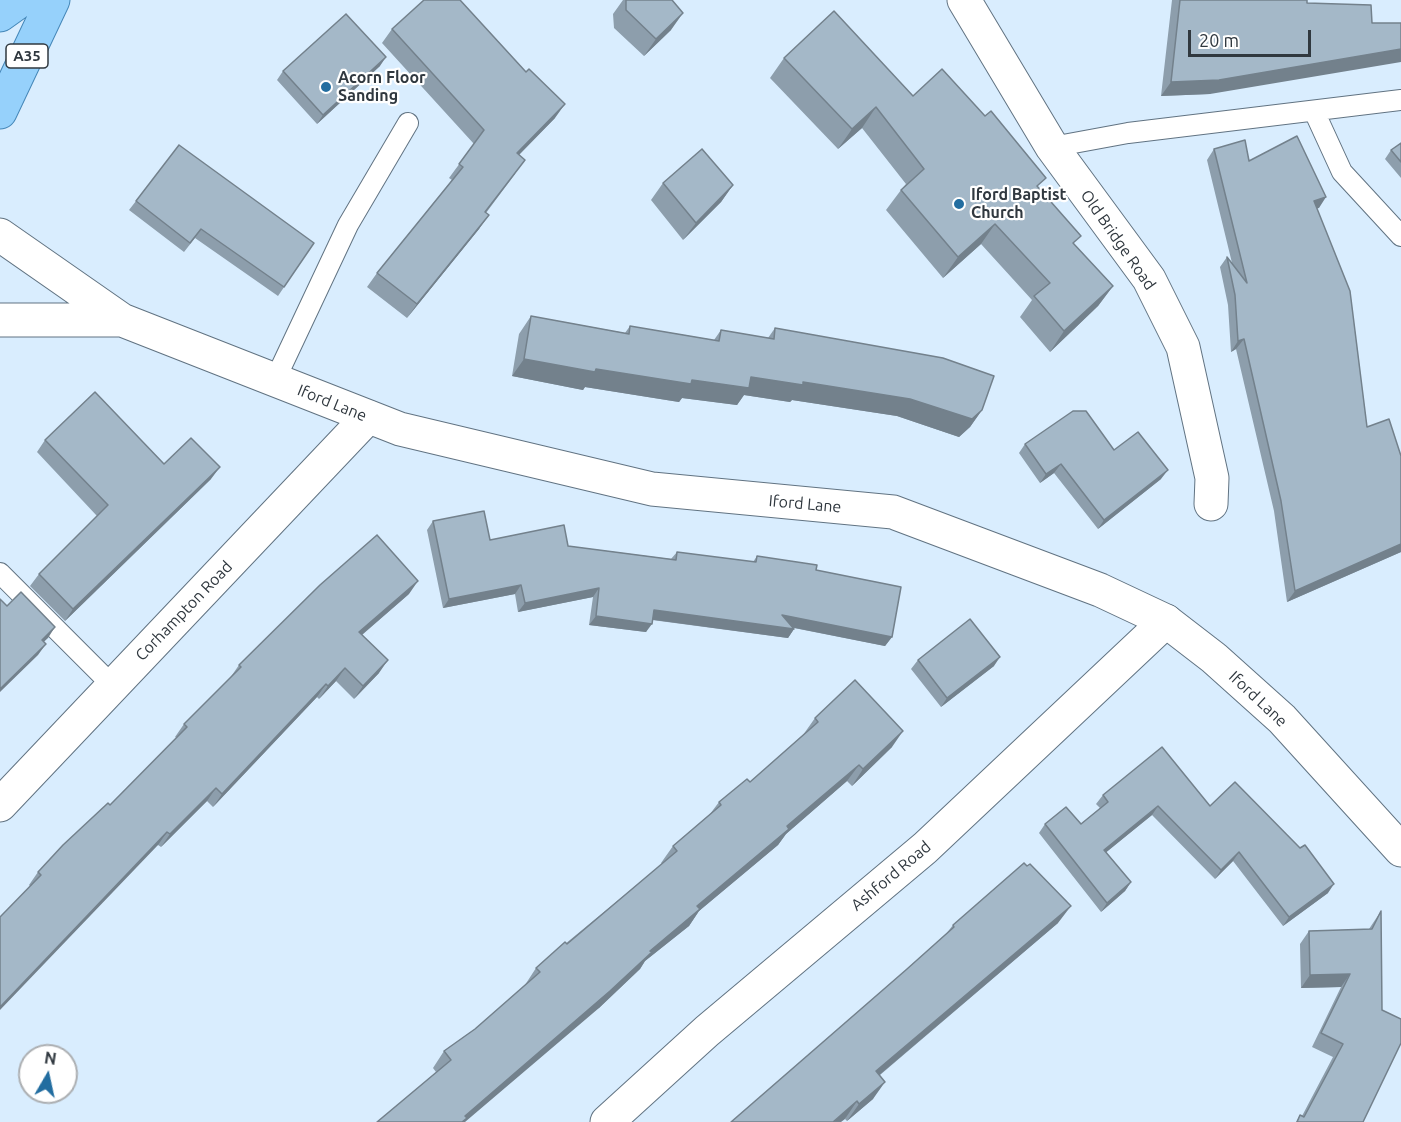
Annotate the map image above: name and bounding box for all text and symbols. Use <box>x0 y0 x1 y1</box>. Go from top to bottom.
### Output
scale bar <box>1191 18 1314 56</box>
text: 20 m <box>1199 30 1239 50</box>
road number: A35 <box>6 44 48 68</box>
place label: Acorn Floor Sanding <box>338 68 426 106</box>
marker: Acorn Floor Sanding <box>319 80 333 94</box>
place label: Iford Baptist Church <box>971 185 1066 223</box>
street label: Old Bridge Road <box>1076 186 1160 294</box>
marker: Iford Baptist Church <box>952 197 966 211</box>
street label: Iford Lane <box>295 380 369 426</box>
street label: Iford Lane <box>768 491 842 517</box>
street label: Corhampton Road <box>132 557 236 665</box>
street label: Iford Lane <box>1225 667 1291 731</box>
street label: Ashford Road <box>847 837 935 915</box>
north arrow <box>18 1044 78 1104</box>
text: N <box>43 1048 58 1068</box>

